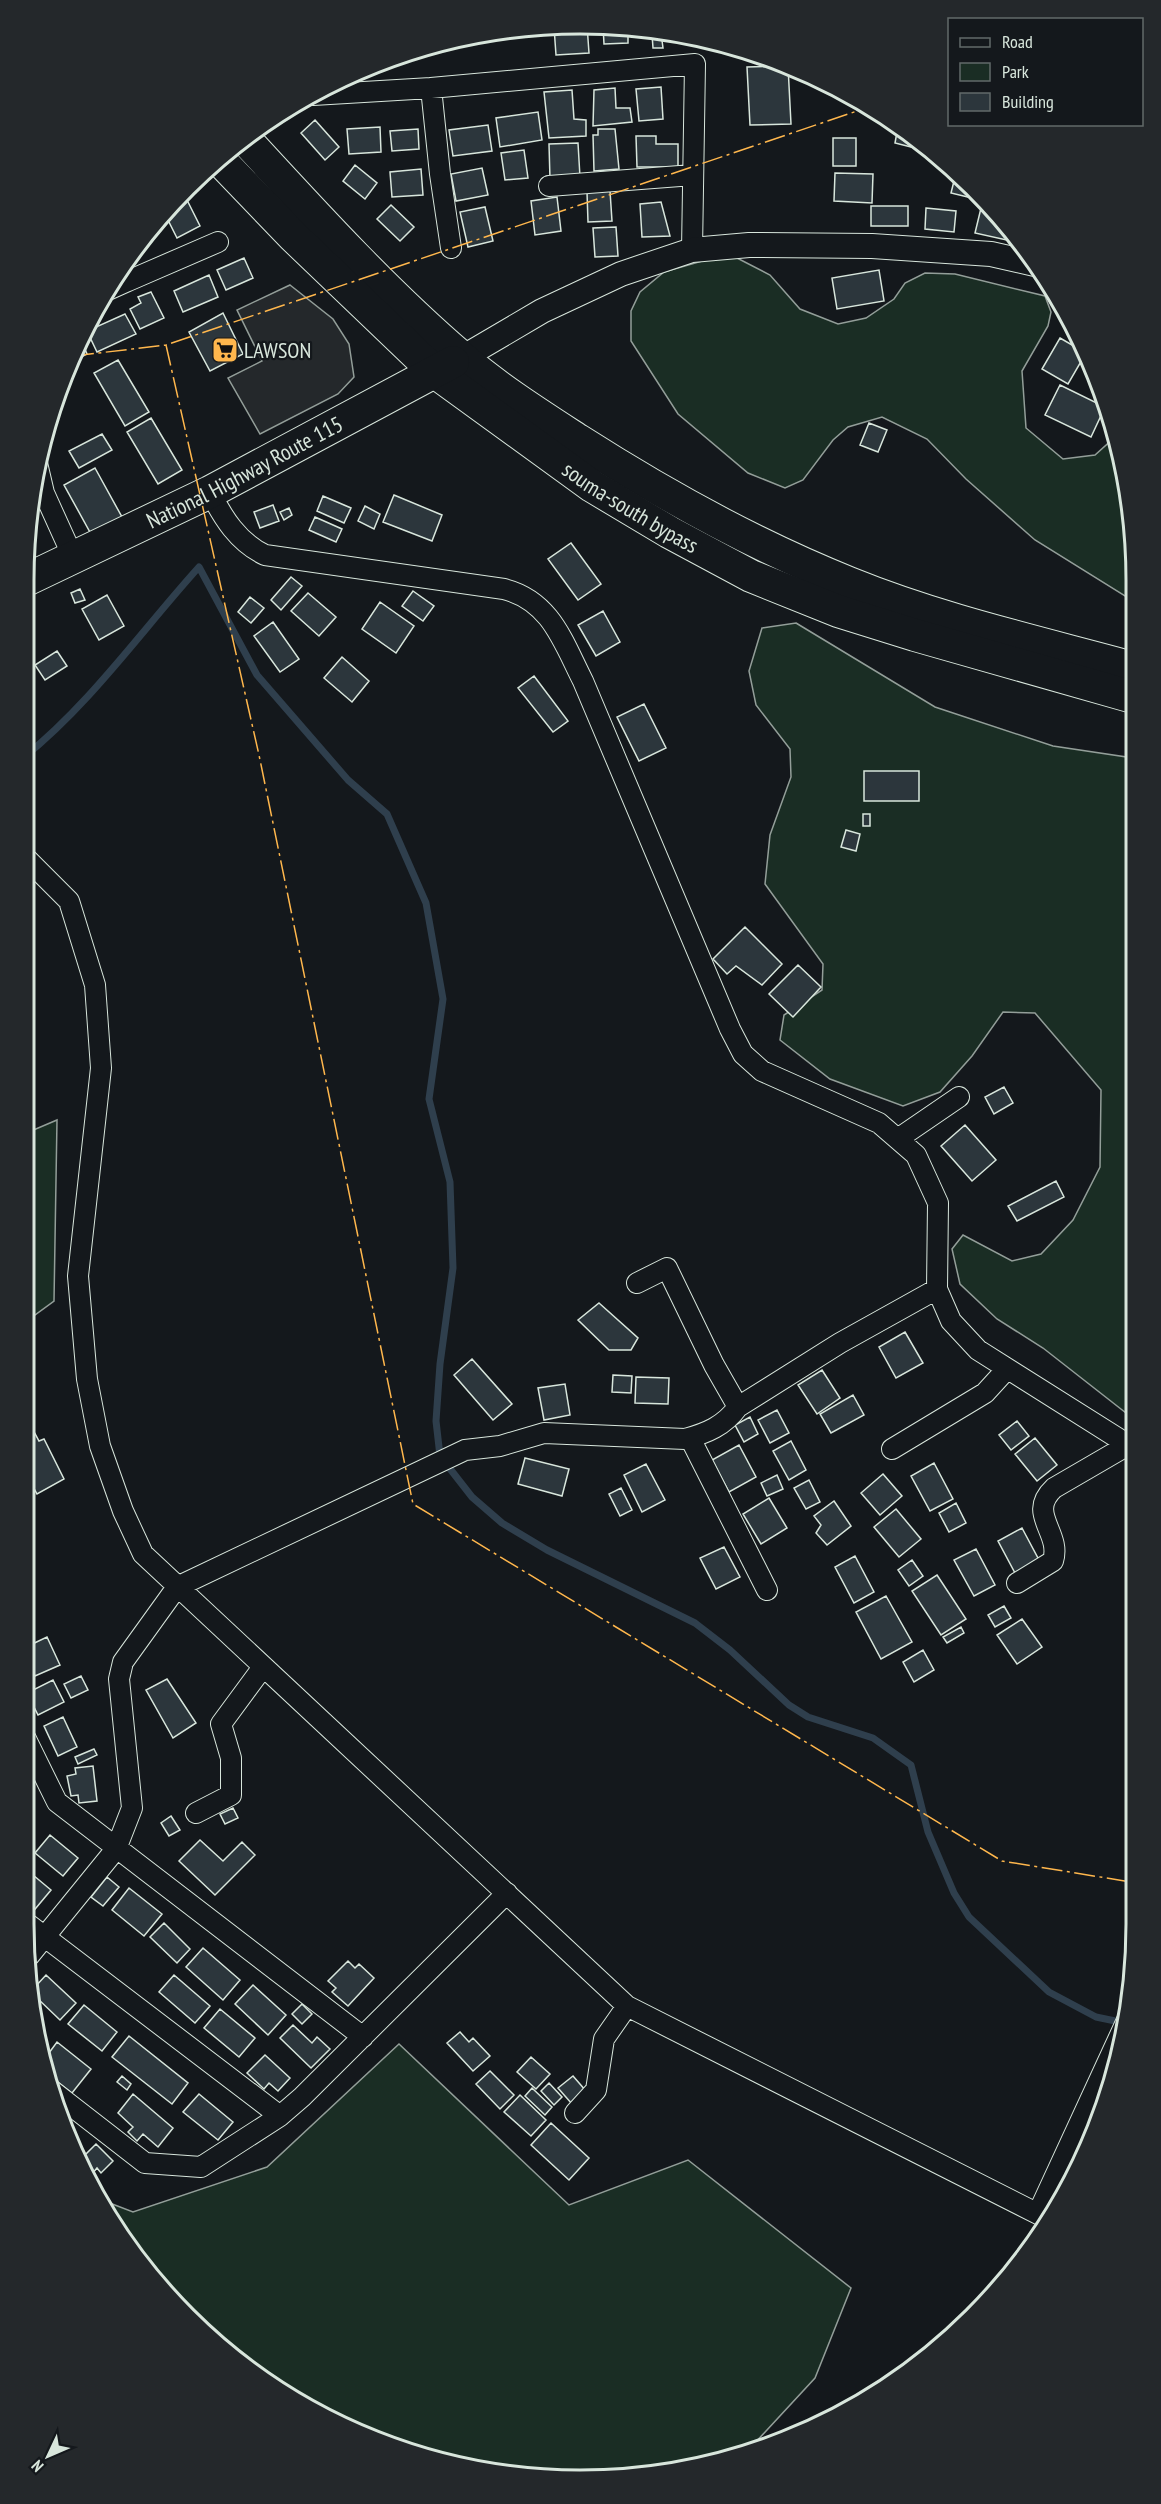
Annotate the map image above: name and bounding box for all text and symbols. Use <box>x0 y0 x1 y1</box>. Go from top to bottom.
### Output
legend <box>948 18 1143 126</box>
text: Road <box>1002 30 1033 53</box>
text: Park <box>1002 60 1029 83</box>
text: Building <box>1002 90 1054 113</box>
supermarket icon: LAWSON <box>210 335 240 365</box>
place label: LAWSON <box>244 336 311 364</box>
street label: National Highway Route 115 <box>142 410 348 534</box>
street label: souma-south bypass <box>557 455 703 559</box>
north arrow <box>18 2426 78 2486</box>
text: N <box>27 2456 47 2476</box>

